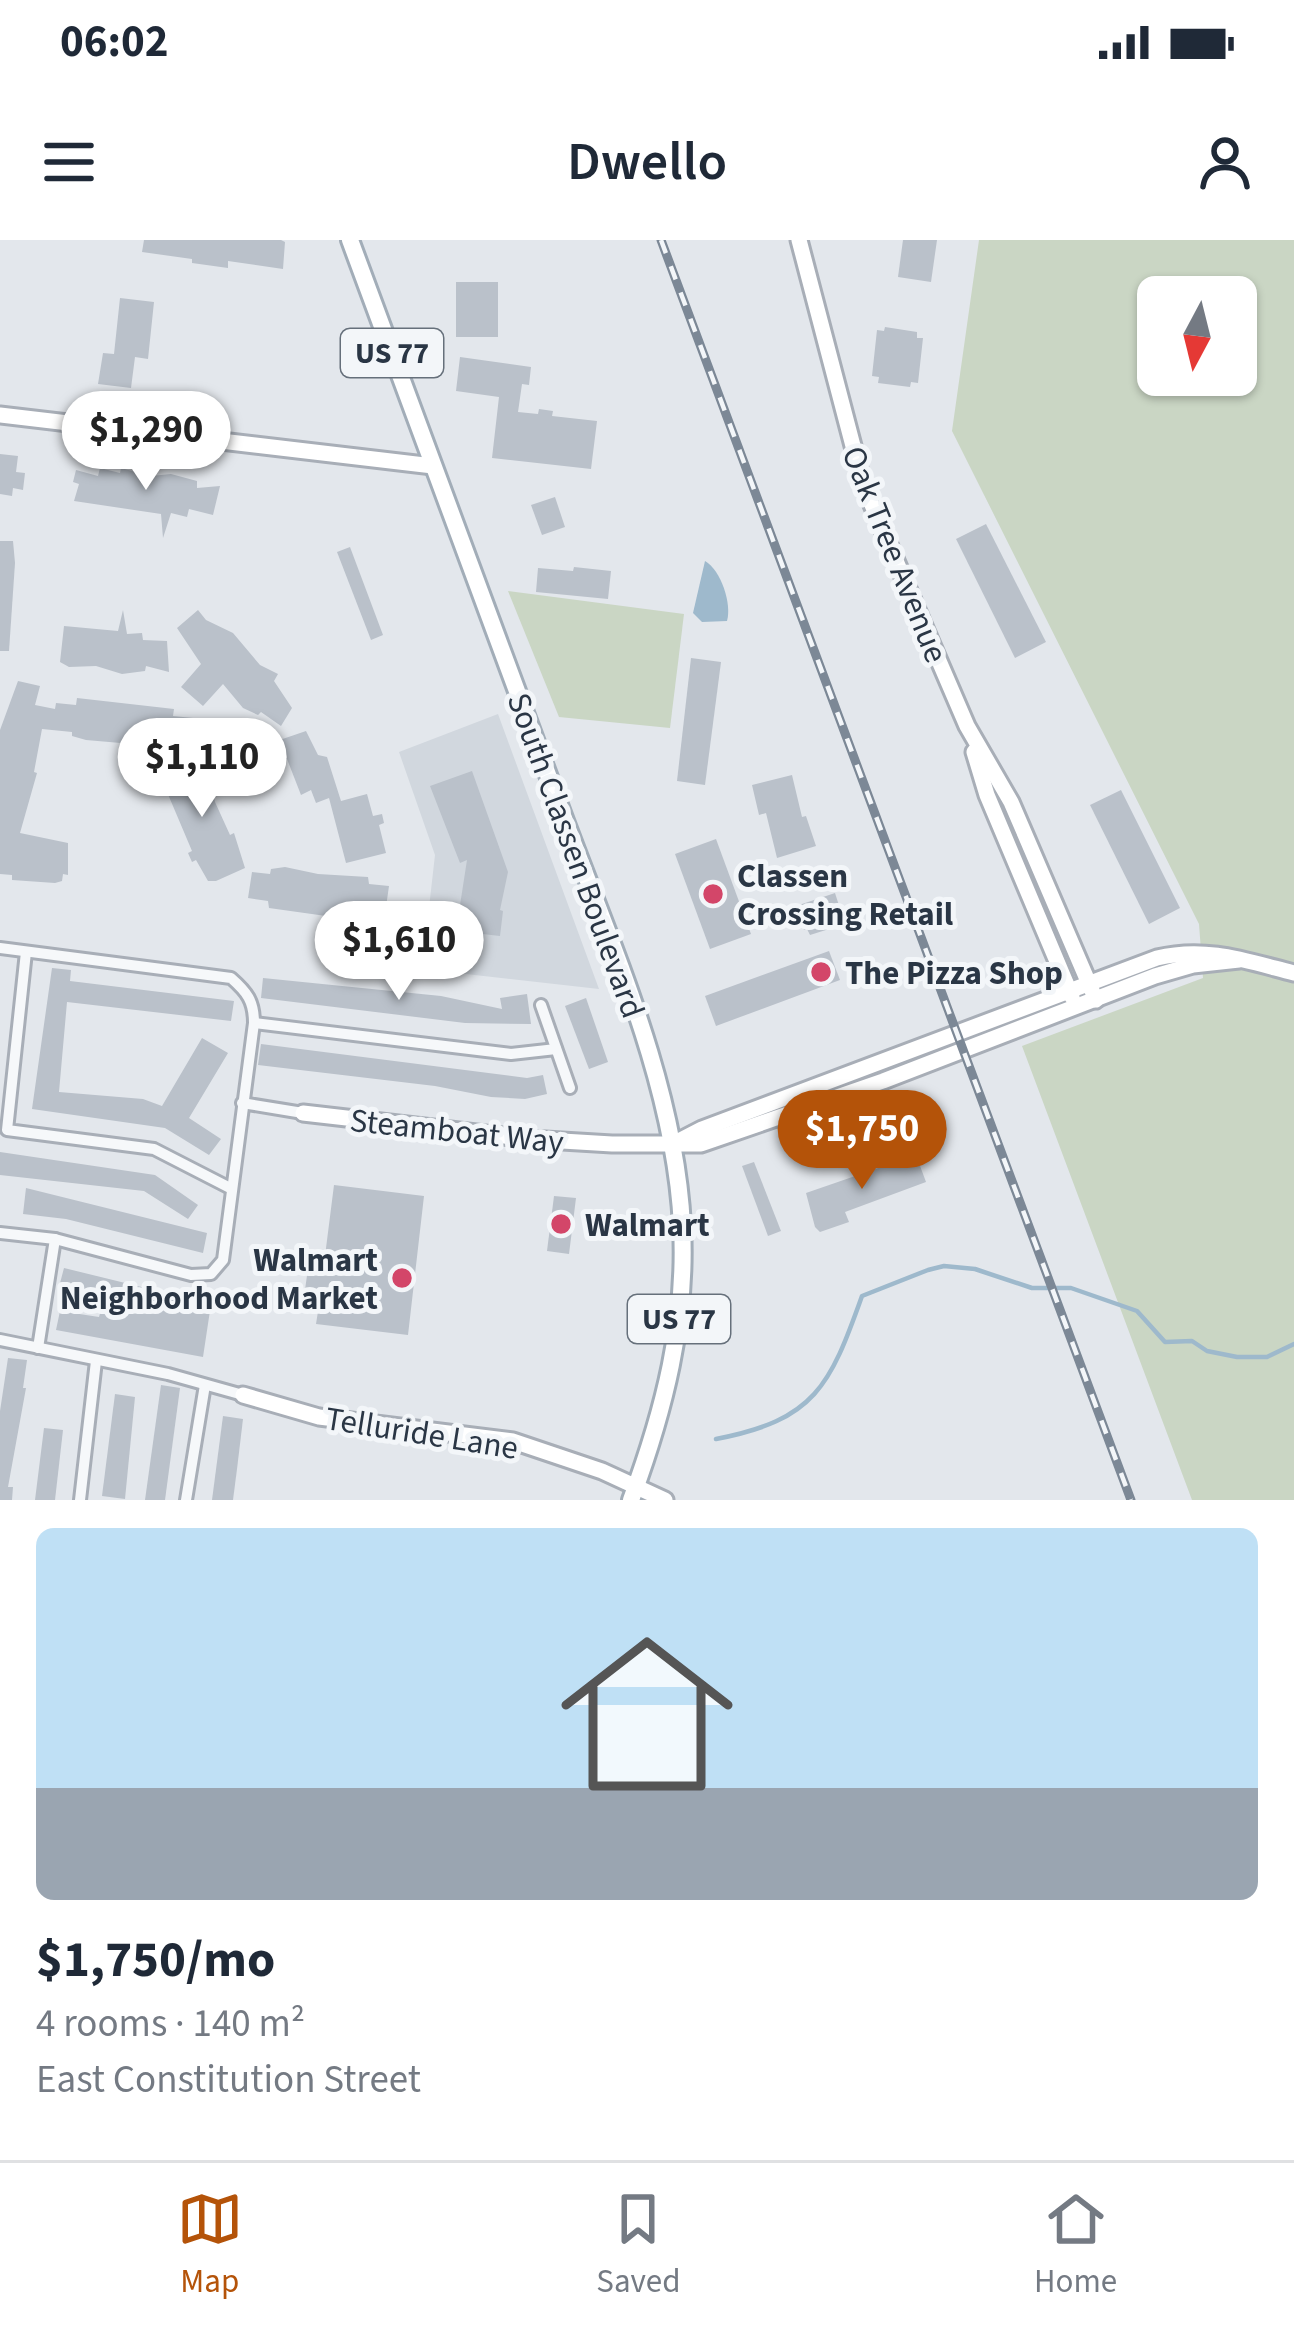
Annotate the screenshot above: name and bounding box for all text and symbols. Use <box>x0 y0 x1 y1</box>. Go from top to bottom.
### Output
text: 06:02 <box>60 10 169 74</box>
text: Dwello <box>567 124 727 201</box>
icon: menu <box>36 129 102 195</box>
icon: person <box>1192 129 1258 195</box>
north arrow <box>1137 276 1257 396</box>
map controls <box>1137 276 1257 396</box>
road number: US 77 <box>341 329 443 377</box>
pin: $1,290 <box>48 391 244 493</box>
text: $1,290 <box>89 402 203 458</box>
street label: Oak Tree Avenue <box>830 439 959 670</box>
street label: South Classen Boulevard <box>495 686 656 1025</box>
pin: $1,110 <box>104 718 300 820</box>
text: $1,110 <box>145 729 259 785</box>
place label: Classen Crossing Retail <box>737 853 954 938</box>
marker: Classen Crossing Retail <box>700 881 726 907</box>
pin: $1,610 <box>301 901 497 1003</box>
text: $1,610 <box>342 912 456 968</box>
place label: The Pizza Shop <box>845 950 1063 997</box>
marker: The Pizza Shop <box>808 959 834 985</box>
pin: $1,750 <box>764 1090 960 1192</box>
street label: Steamboat Way <box>348 1097 567 1166</box>
text: $1,750 <box>805 1101 919 1157</box>
place label: Walmart <box>585 1202 710 1249</box>
marker: Walmart <box>548 1211 574 1237</box>
place label: Walmart Neighborhood Market <box>60 1237 378 1322</box>
marker: Walmart Neighborhood Market <box>389 1265 415 1291</box>
road number: US 77 <box>628 1295 730 1343</box>
street label: Telluride Lane <box>322 1395 522 1472</box>
icon: home <box>539 1606 755 1822</box>
text: $1,750/mo <box>36 1924 275 1996</box>
text: 4 rooms · 140 m² <box>36 1996 305 2052</box>
text: East Constitution Street <box>36 2052 421 2108</box>
tab: Map <box>177 2186 243 2305</box>
tab: Saved <box>596 2186 681 2305</box>
tab: Home <box>1034 2186 1117 2305</box>

